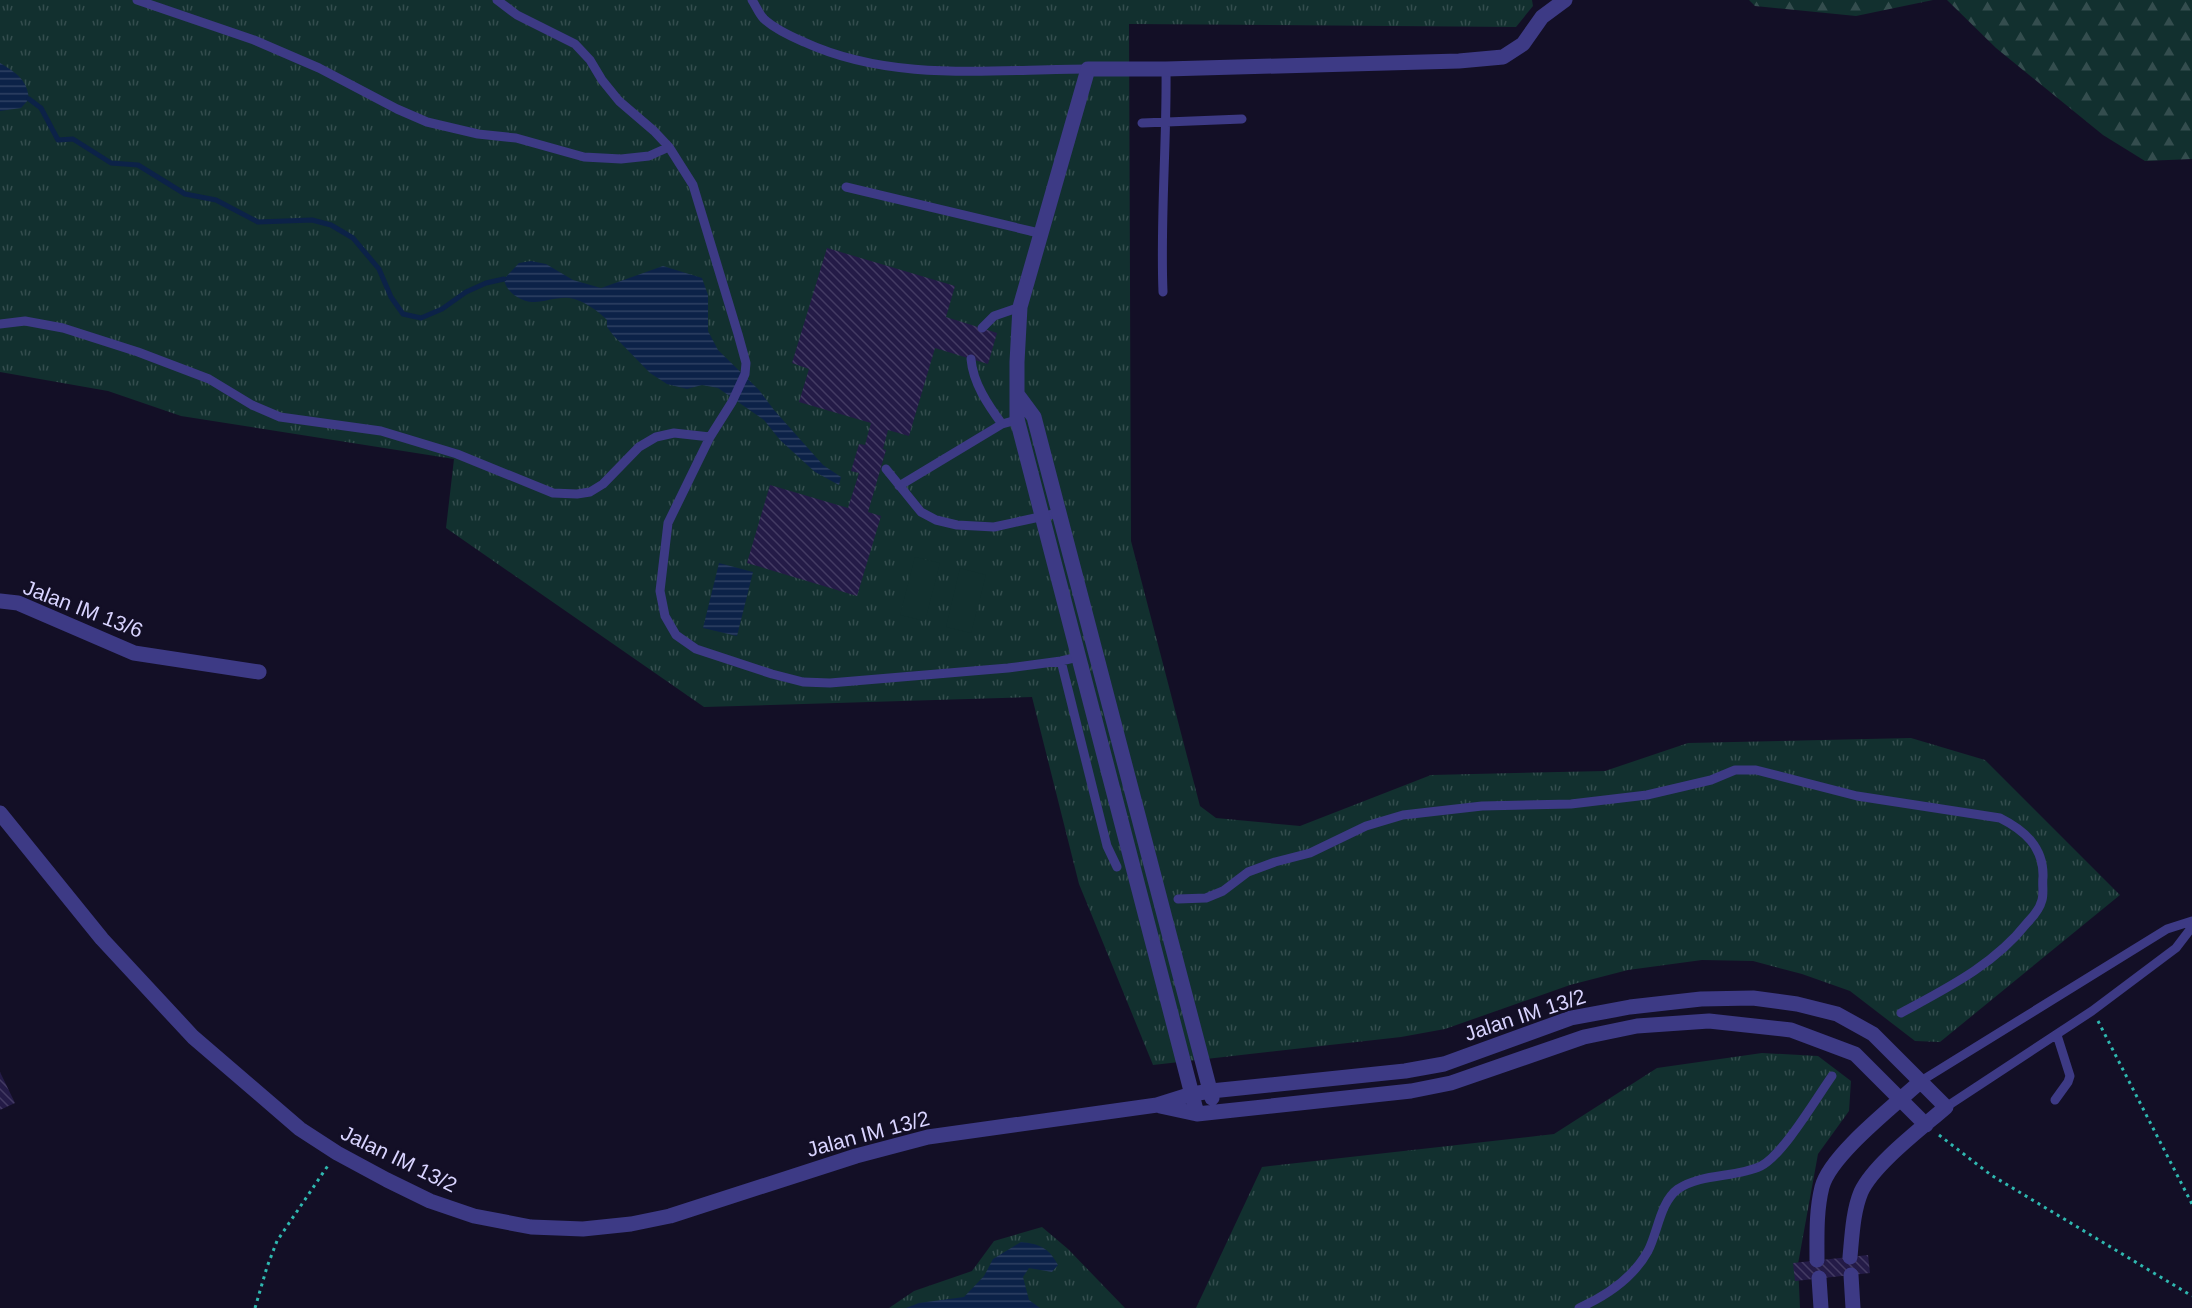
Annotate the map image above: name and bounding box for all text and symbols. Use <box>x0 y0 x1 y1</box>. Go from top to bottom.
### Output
street label: Jalan IM 13/6 <box>20 575 146 642</box>
street label: Jalan IM 13/2 <box>1461 984 1588 1045</box>
street label: Jalan IM 13/2 <box>804 1106 932 1161</box>
street label: Jalan IM 13/2 <box>338 1121 461 1197</box>

